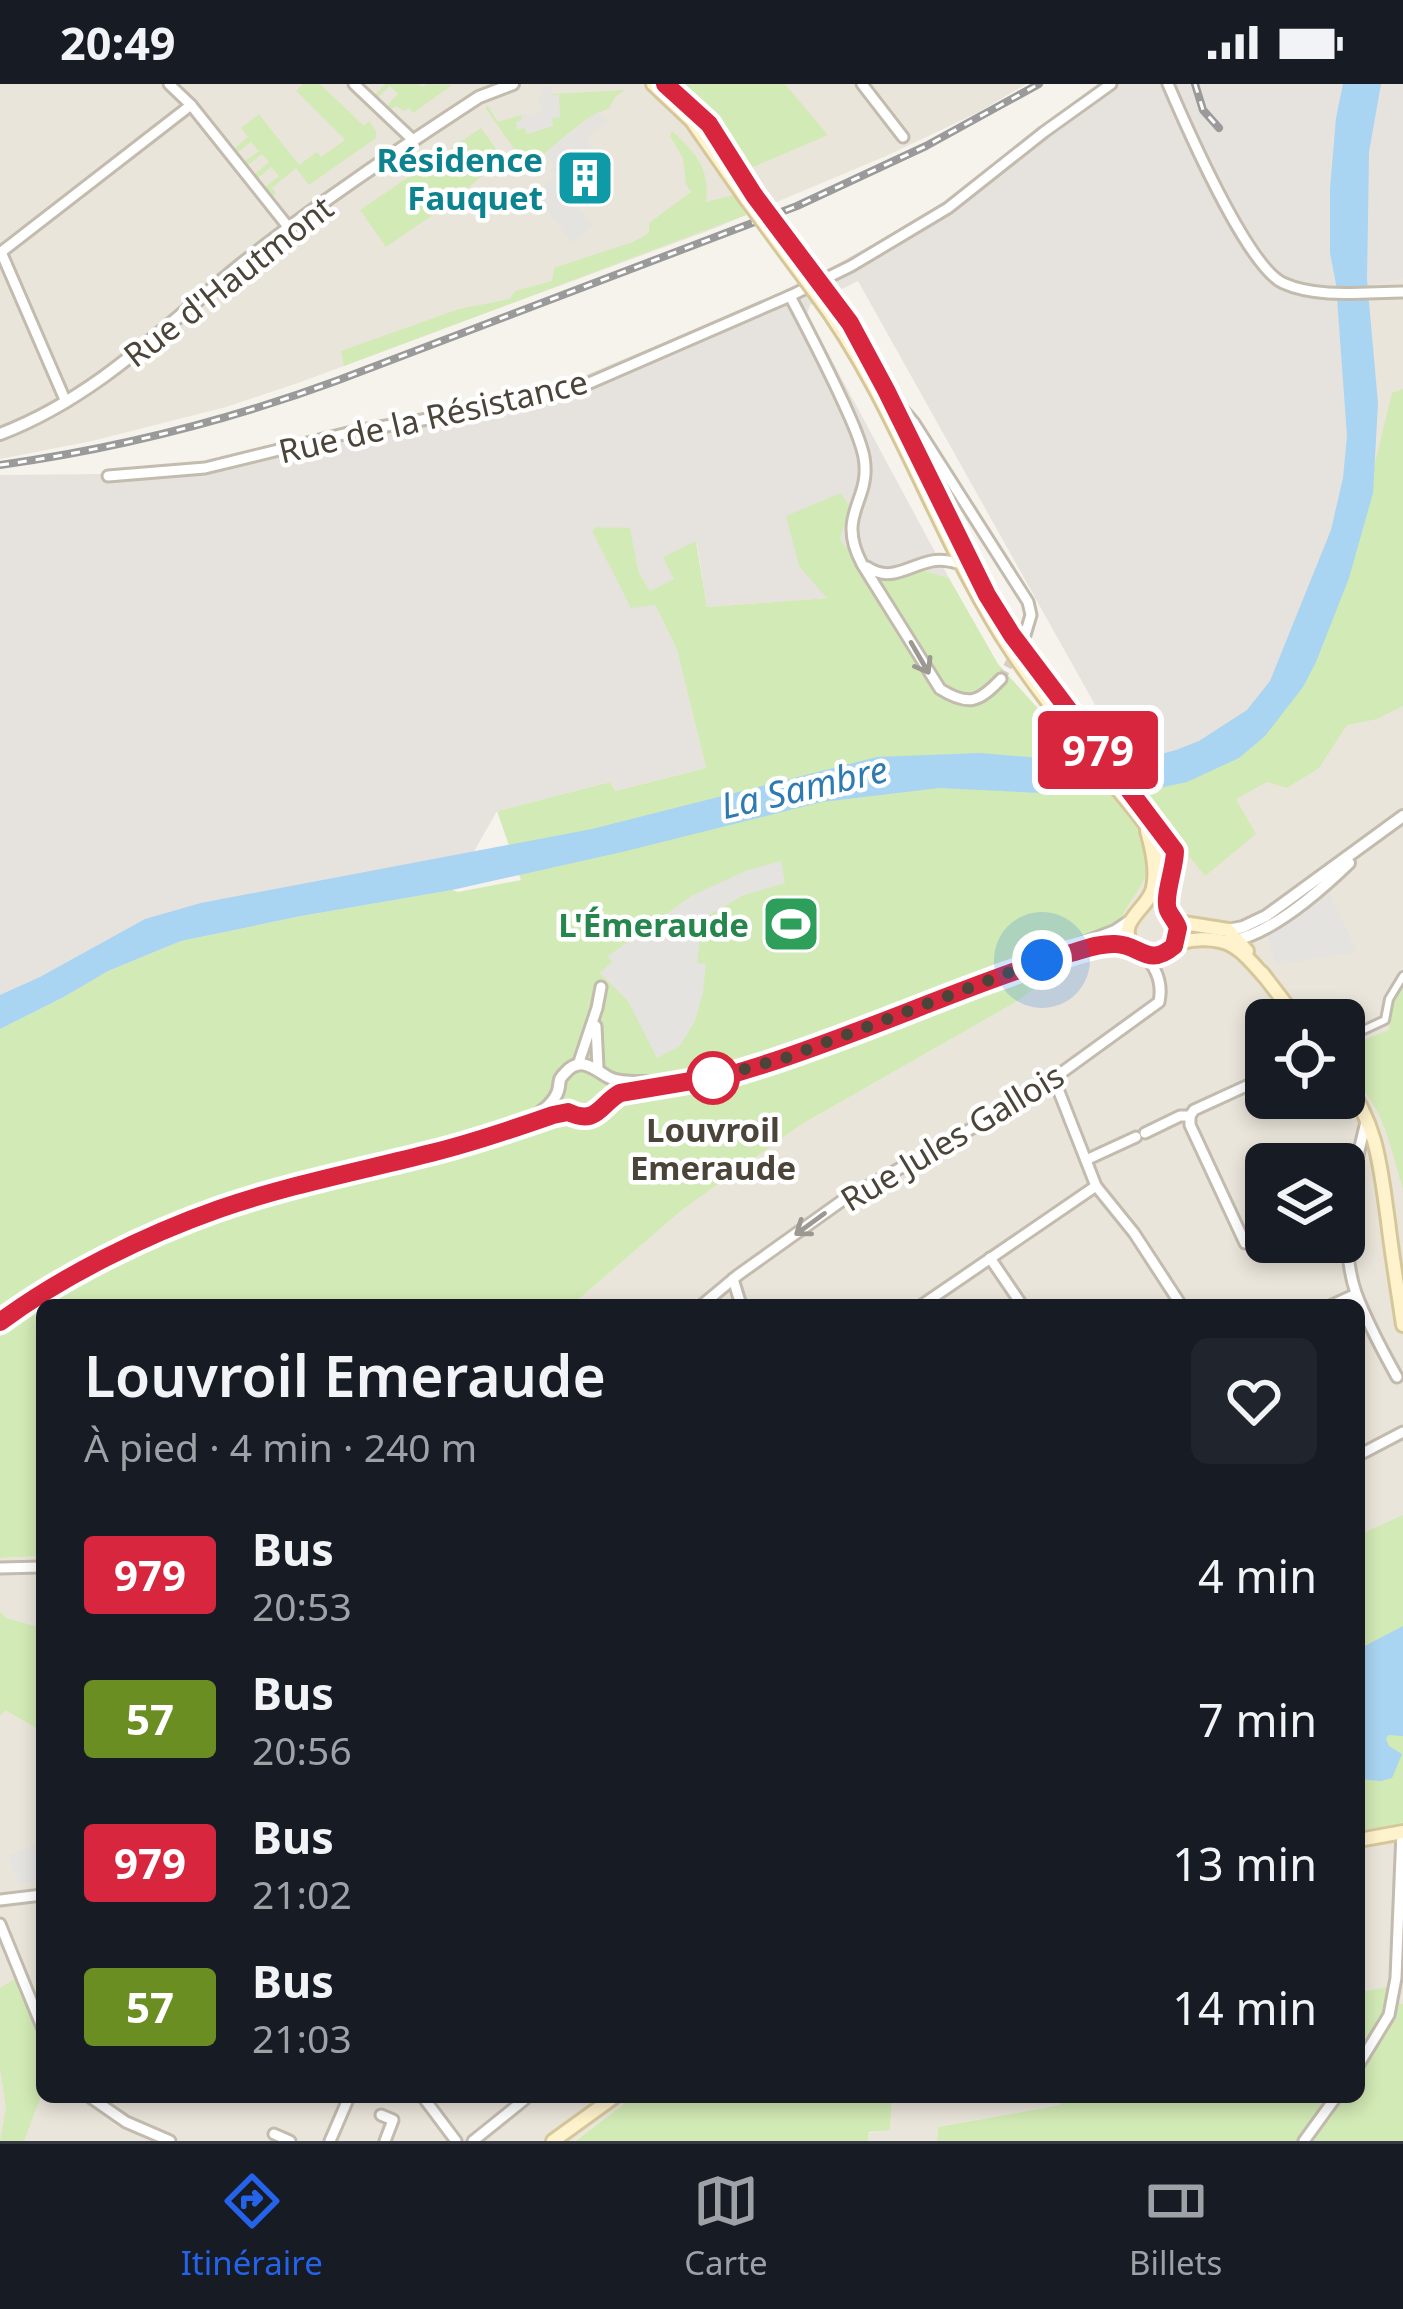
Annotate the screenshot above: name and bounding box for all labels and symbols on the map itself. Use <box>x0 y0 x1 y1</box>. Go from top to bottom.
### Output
place label: Résidence Fauquet <box>376 137 543 220</box>
building icon: Résidence Fauquet <box>554 147 616 209</box>
street label: Rue d'Hautmont <box>114 185 342 377</box>
street label: Rue de la Résistance <box>274 359 592 473</box>
one-way arrow <box>909 639 933 674</box>
line badge: 979 <box>1029 711 1167 789</box>
water label: La Sambre <box>716 744 892 830</box>
sports icon: L'Émeraude <box>760 893 822 955</box>
place label: L'Émeraude <box>558 902 749 947</box>
your location <box>1012 930 1072 990</box>
marker: Louvroil Emeraude <box>688 1053 738 1103</box>
street label: Rue Jules Gallois <box>832 1053 1072 1221</box>
place label: Louvroil Emeraude <box>630 1107 796 1190</box>
one-way arrow <box>794 1211 827 1236</box>

